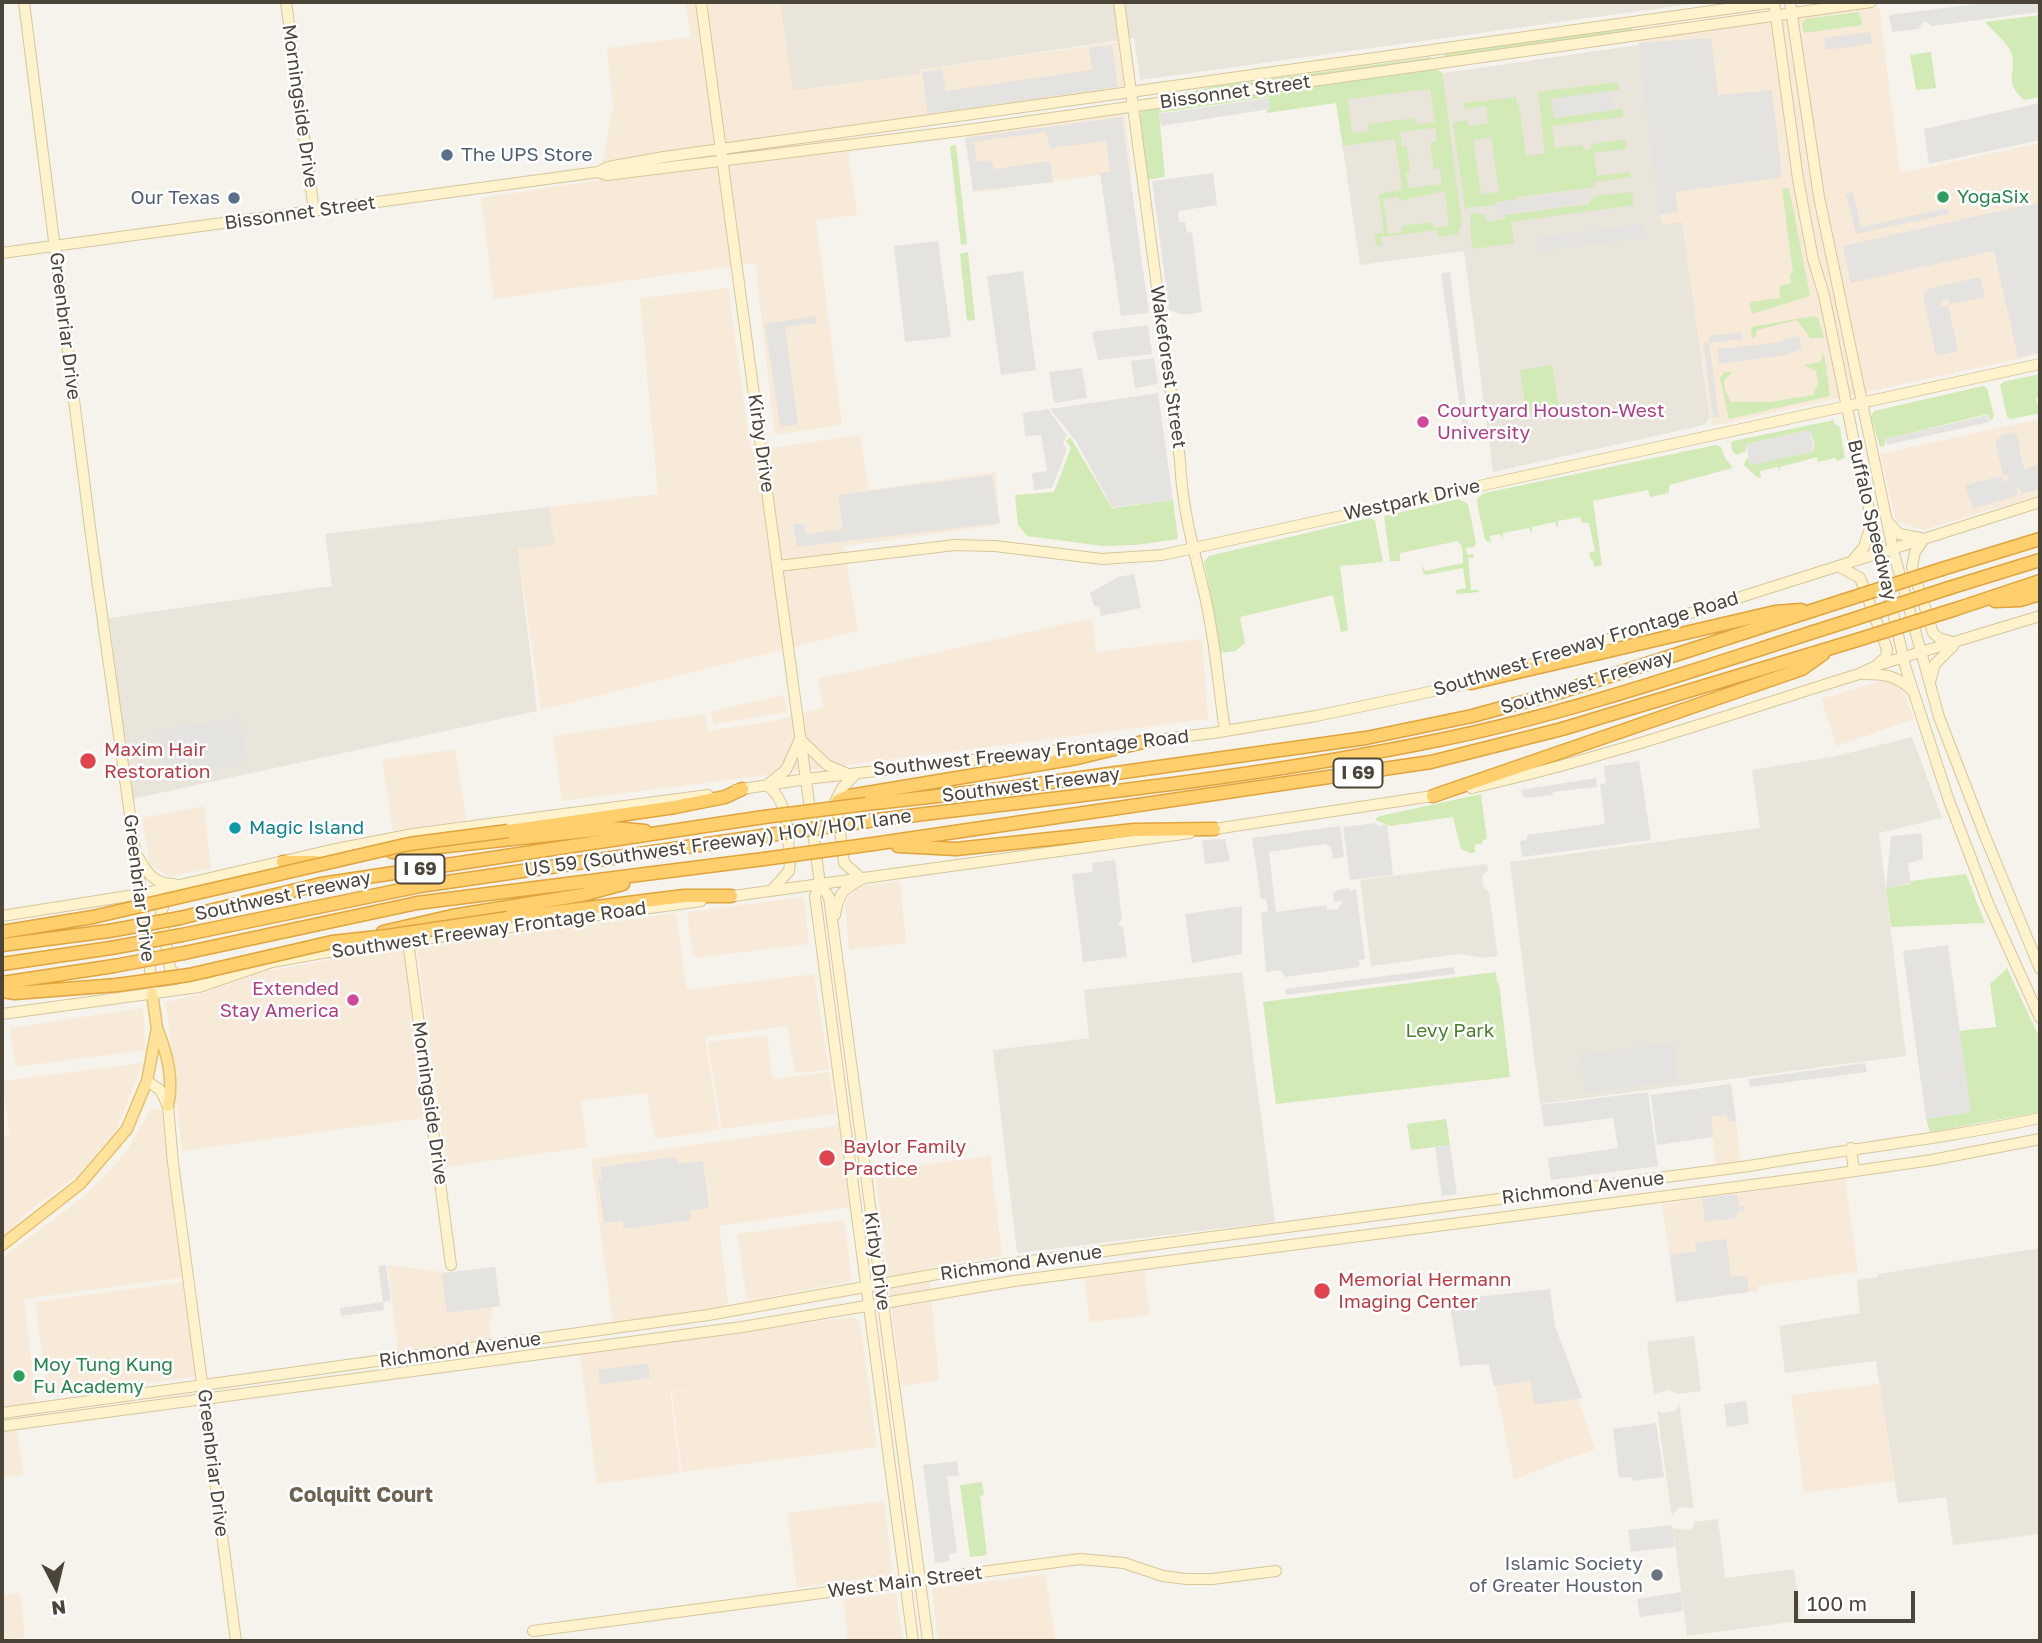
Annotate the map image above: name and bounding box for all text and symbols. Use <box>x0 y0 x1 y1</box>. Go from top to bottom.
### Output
street label: Morningside Drive <box>277 23 323 189</box>
street label: Bissonnet Street <box>1158 70 1312 114</box>
place label: The UPS Store <box>461 144 592 166</box>
marker: The UPS Store <box>439 147 455 163</box>
place label: YogaSix <box>1957 186 2029 208</box>
place label: Our Texas <box>131 187 220 209</box>
marker: YogaSix <box>1935 189 1951 205</box>
marker: Our Texas <box>226 190 242 206</box>
street label: Bissonnet Street <box>223 191 377 235</box>
street label: Greenbriar Drive <box>45 251 85 401</box>
street label: Wakeforest Street <box>1145 284 1191 450</box>
street label: Kirby Drive <box>743 392 779 494</box>
place label: Courtyard Houston-West University <box>1437 400 1665 444</box>
marker: Courtyard Houston-West University <box>1415 414 1431 430</box>
street label: Buffalo Speedway <box>1842 437 1902 603</box>
street label: Westpark Drive <box>1342 474 1482 526</box>
street label: Southwest Freeway Frontage Road <box>1431 587 1741 701</box>
street label: Southwest Freeway <box>1498 645 1676 719</box>
street label: Southwest Freeway Frontage Road <box>872 725 1190 781</box>
place label: Maxim Hair Restoration <box>104 739 210 783</box>
marker: Maxim Hair Restoration <box>78 751 98 771</box>
road number: I 69 <box>1334 758 1382 788</box>
street label: Southwest Freeway <box>941 763 1121 807</box>
street label: US 59 (Southwest Freeway) HOV/HOT lane <box>523 805 913 881</box>
street label: Greenbriar Drive <box>119 813 159 963</box>
place label: Magic Island <box>249 817 364 839</box>
marker: Magic Island <box>227 820 243 836</box>
road number: I 69 <box>396 854 444 884</box>
street label: Southwest Freeway <box>193 866 373 926</box>
street label: Southwest Freeway Frontage Road <box>330 897 648 963</box>
place label: Extended Stay America <box>220 978 339 1022</box>
marker: Extended Stay America <box>345 992 361 1008</box>
street label: Morningside Drive <box>407 1020 453 1186</box>
park label: Levy Park <box>1405 1020 1495 1042</box>
place label: Baylor Family Practice <box>843 1136 966 1180</box>
marker: Baylor Family Practice <box>817 1148 837 1168</box>
street label: Richmond Avenue <box>1500 1167 1666 1209</box>
street label: Kirby Drive <box>859 1210 895 1312</box>
street label: Richmond Avenue <box>938 1240 1104 1286</box>
place label: Memorial Hermann Imaging Center <box>1338 1269 1511 1313</box>
marker: Memorial Hermann Imaging Center <box>1312 1281 1332 1301</box>
street label: Richmond Avenue <box>377 1327 543 1373</box>
place label: Moy Tung Kung Fu Academy <box>33 1354 173 1398</box>
marker: Moy Tung Kung Fu Academy <box>11 1368 27 1384</box>
street label: Greenbriar Drive <box>193 1388 233 1538</box>
district label: Colquitt Court <box>289 1482 433 1508</box>
north arrow <box>21 1552 91 1622</box>
place label: Islamic Society of Greater Houston <box>1469 1553 1643 1597</box>
street label: West Main Street <box>826 1561 984 1603</box>
marker: Islamic Society of Greater Houston <box>1649 1567 1665 1583</box>
scale bar <box>1797 1576 1918 1620</box>
text: 100 m <box>1807 1590 1867 1616</box>
text: N <box>50 1596 67 1621</box>

